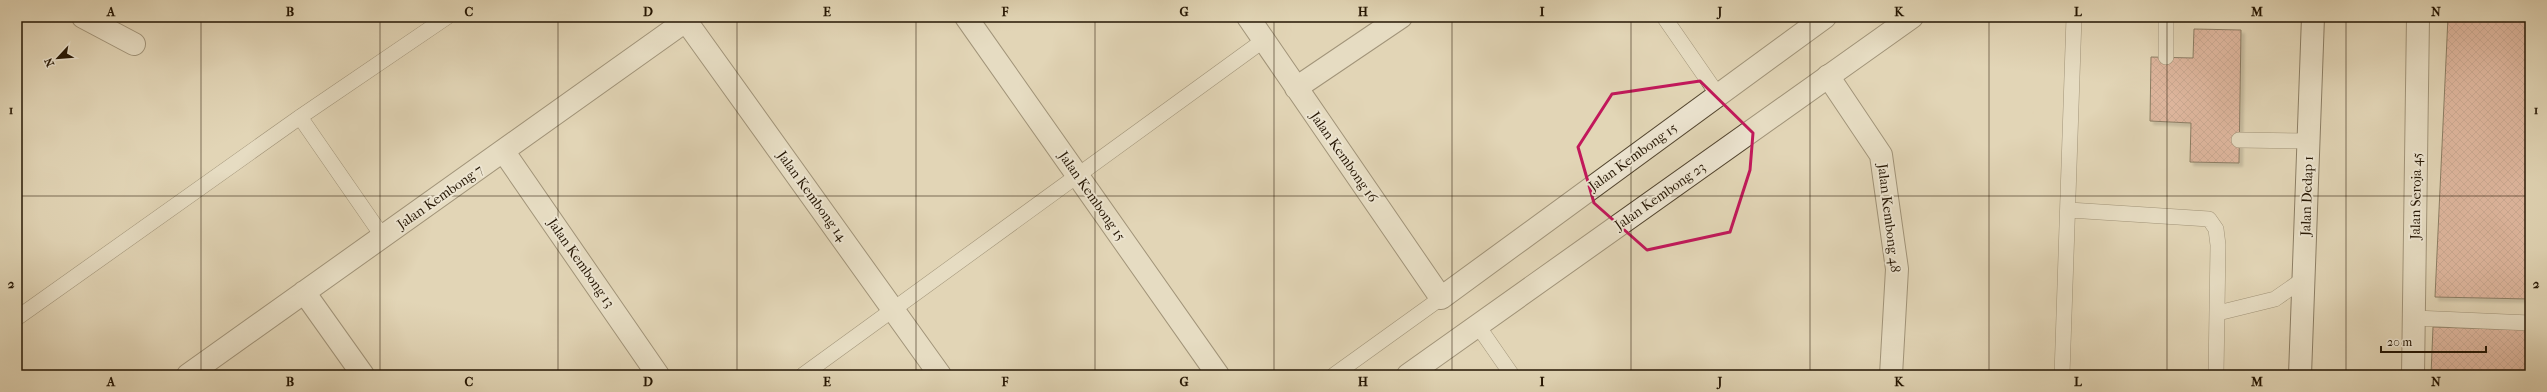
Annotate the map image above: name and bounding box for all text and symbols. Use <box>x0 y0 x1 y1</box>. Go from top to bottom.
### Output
text: A <box>106 4 116 19</box>
text: B <box>286 4 295 19</box>
text: C <box>465 4 474 19</box>
text: D <box>643 4 653 19</box>
text: E <box>823 4 831 19</box>
text: F <box>1001 4 1009 19</box>
text: G <box>1179 4 1189 19</box>
text: H <box>1358 4 1369 19</box>
text: I <box>1539 4 1545 19</box>
text: J <box>1716 4 1723 20</box>
text: K <box>1894 4 1905 19</box>
text: L <box>2074 4 2083 19</box>
text: M <box>2250 4 2263 19</box>
text: N <box>2431 4 2441 19</box>
north arrow <box>38 38 78 78</box>
text: N <box>42 55 57 69</box>
text: 1 <box>9 102 14 117</box>
text: 1 <box>2534 102 2539 117</box>
street label: Jalan Kembong 16 <box>1306 108 1382 206</box>
street label: Jalan Kembong 15 <box>1585 119 1681 195</box>
street label: Jalan Kembong 14 <box>773 147 851 245</box>
street label: Jalan Kembong 15 <box>1054 147 1129 244</box>
street label: Jalan Seroja 45 <box>2407 152 2425 241</box>
street label: Jalan Dedap 1 <box>2297 156 2317 237</box>
street label: Jalan Kembong 23 <box>1610 158 1709 234</box>
street label: Jalan Kembong 7 <box>393 161 486 234</box>
street label: Jalan Kembong 48 <box>1874 162 1904 273</box>
street label: Jalan Kembong 13 <box>543 214 618 311</box>
text: 2 <box>8 276 15 291</box>
text: 2 <box>2533 276 2540 291</box>
scale bar <box>2381 328 2486 354</box>
text: 20 m <box>2387 335 2412 349</box>
text: A <box>106 374 116 389</box>
text: B <box>286 374 295 389</box>
text: C <box>465 374 474 389</box>
text: D <box>643 374 653 389</box>
text: E <box>823 374 831 389</box>
text: F <box>1001 374 1009 389</box>
text: G <box>1179 374 1189 389</box>
text: H <box>1358 374 1369 389</box>
text: I <box>1539 374 1545 389</box>
text: J <box>1716 374 1723 390</box>
text: K <box>1894 374 1905 389</box>
text: L <box>2074 374 2083 389</box>
text: M <box>2250 374 2263 389</box>
text: N <box>2431 374 2441 389</box>

